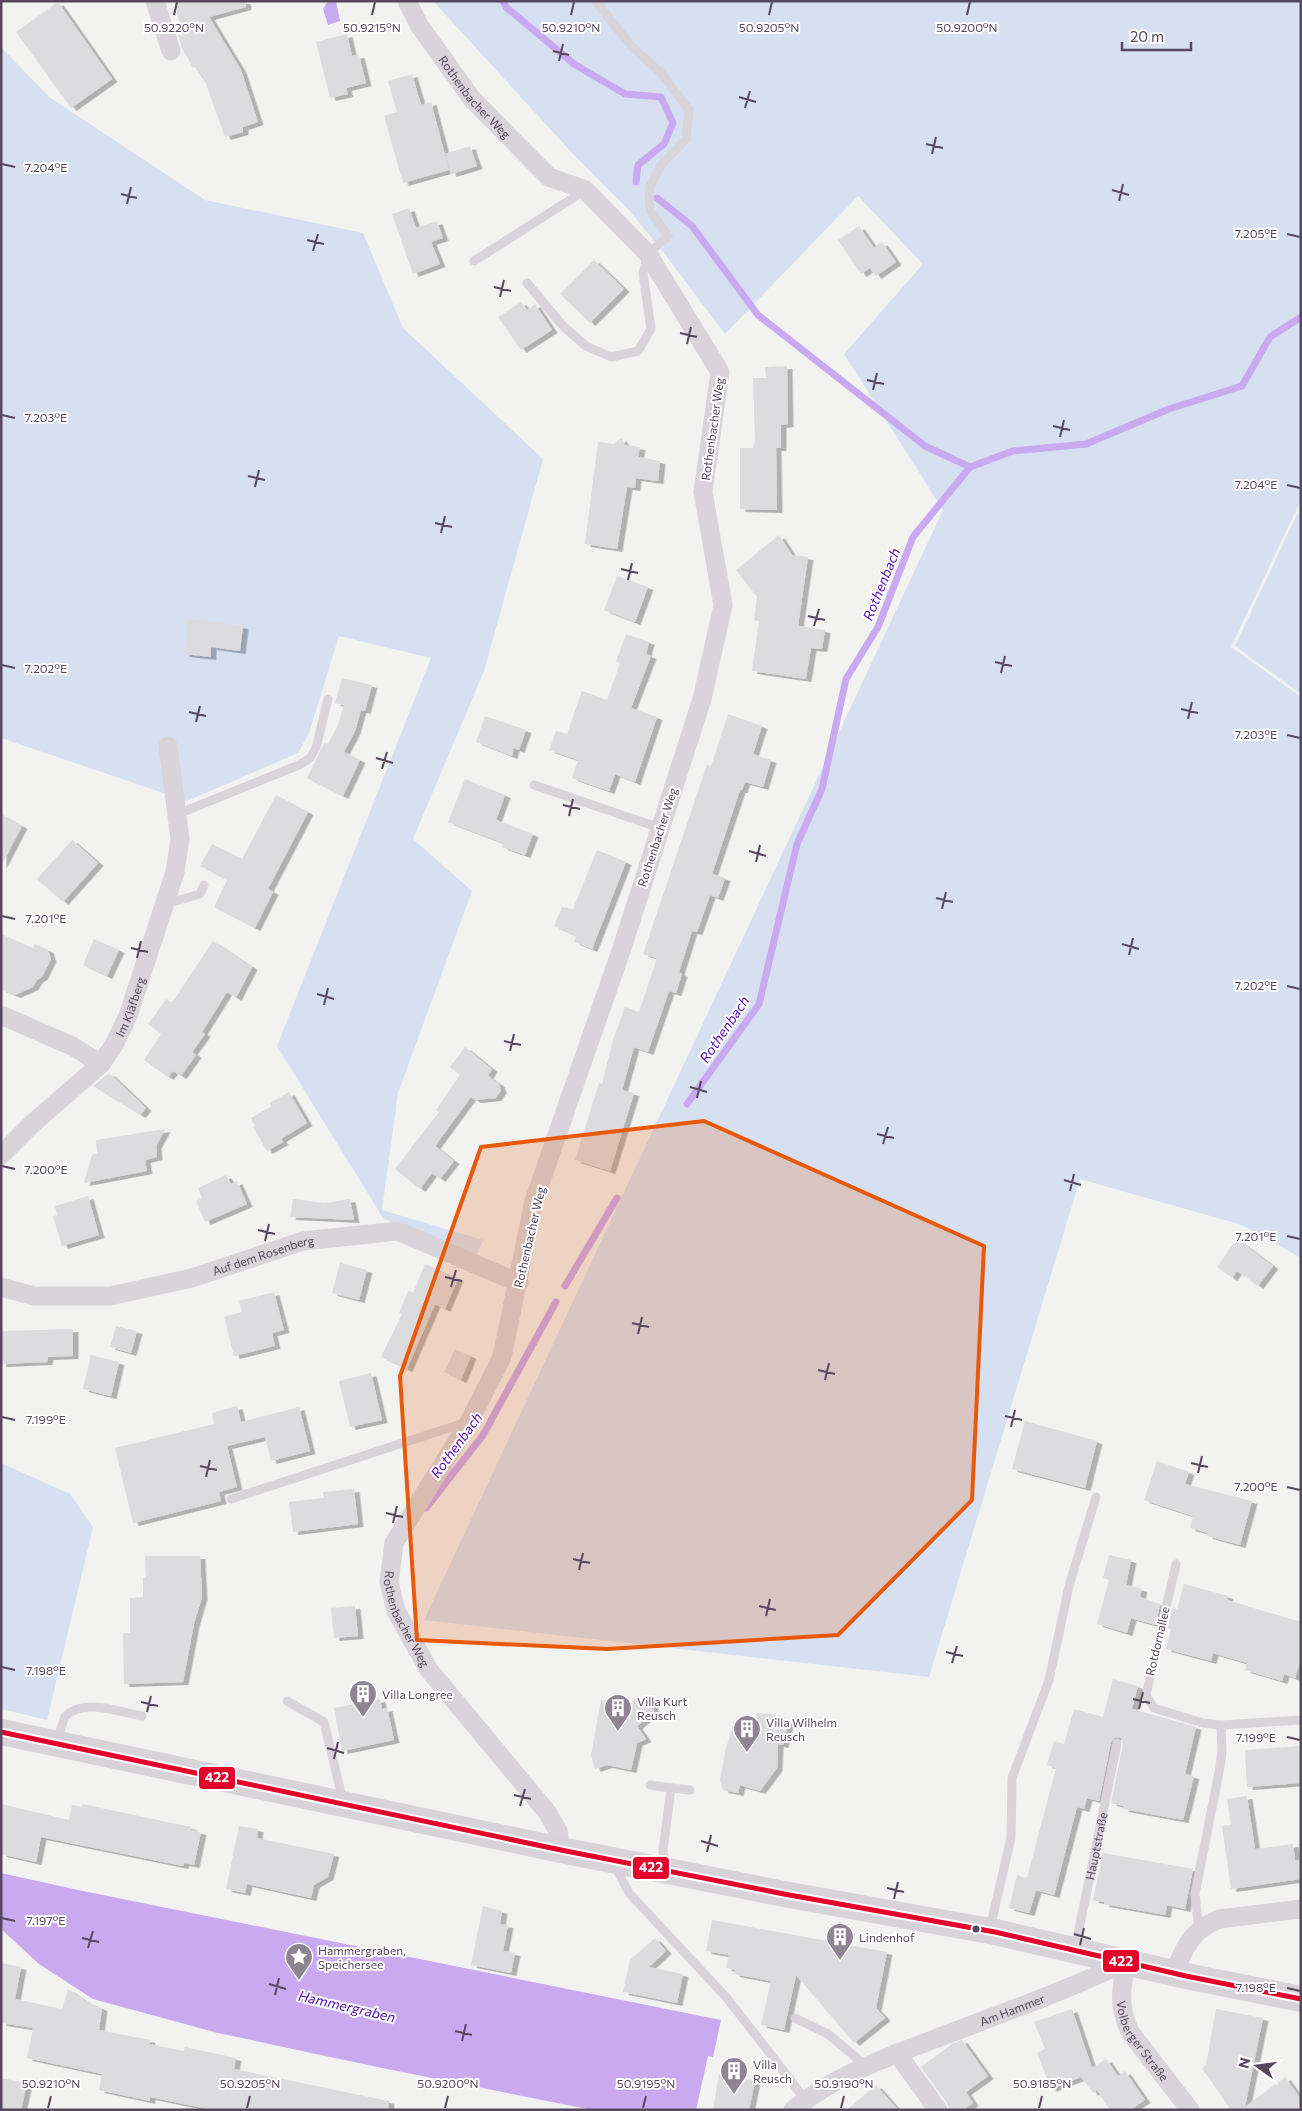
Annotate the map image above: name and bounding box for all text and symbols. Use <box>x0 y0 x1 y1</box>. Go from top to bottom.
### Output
text: 50.9220°N <box>144 20 204 34</box>
text: 50.9215°N <box>343 20 401 34</box>
text: 50.9210°N <box>542 20 600 34</box>
text: 50.9205°N <box>739 20 799 34</box>
text: 50.9200°N <box>936 20 998 34</box>
scale bar <box>1122 20 1191 52</box>
text: 20 m <box>1130 27 1164 45</box>
street label: Rothenbacher Weg <box>436 53 514 141</box>
text: 7.204°E <box>25 160 67 174</box>
text: 7.205°E <box>1235 226 1277 240</box>
street label: Rothenbacher Weg <box>698 376 726 481</box>
text: 7.203°E <box>25 410 67 424</box>
text: 7.204°E <box>1235 477 1277 491</box>
water label: Rothenbach <box>859 545 903 623</box>
text: 7.202°E <box>25 661 67 675</box>
text: 7.203°E <box>1235 727 1277 741</box>
street label: Rothenbacher Weg <box>634 785 680 888</box>
text: 7.201°E <box>26 911 66 925</box>
street label: Im Kläfberg <box>112 974 148 1039</box>
text: 7.202°E <box>1235 978 1277 992</box>
water label: Rothenbach <box>695 992 753 1066</box>
text: 7.200°E <box>24 1162 68 1176</box>
street label: Rothenbacher Weg <box>511 1184 548 1289</box>
text: 7.201°E <box>1236 1229 1276 1243</box>
street label: Auf dem Rosenberg <box>210 1233 315 1278</box>
water label: Rothenbach <box>427 1409 485 1481</box>
text: 7.199°E <box>26 1412 66 1426</box>
text: 7.200°E <box>1234 1479 1278 1493</box>
street label: Rothenbacher Weg <box>381 1570 433 1670</box>
street label: Rotdornallee <box>1142 1605 1172 1677</box>
text: 7.198°E <box>26 1663 66 1677</box>
building icon: Villa Longree <box>348 1679 378 1718</box>
place label: Villa Longree <box>382 1687 453 1701</box>
building icon: Villa Kurt Reusch <box>603 1693 633 1732</box>
place label: Villa Kurt Reusch <box>637 1694 687 1722</box>
building icon: Villa Wilhelm Reusch <box>732 1714 762 1753</box>
place label: Villa Wilhelm Reusch <box>766 1715 837 1743</box>
text: 7.199°E <box>1236 1730 1276 1744</box>
line badge: 422 <box>198 1766 236 1790</box>
text: 422 <box>205 1768 229 1785</box>
street label: Hauptstraße <box>1082 1811 1110 1881</box>
line badge: 422 <box>632 1856 670 1880</box>
text: 422 <box>639 1858 663 1875</box>
text: 7.197°E <box>27 1913 66 1927</box>
building icon: Lindenhof <box>825 1922 855 1961</box>
unlabelled marker <box>971 1924 981 1934</box>
place label: Lindenhof <box>859 1930 915 1944</box>
place icon: Hammergraben, Speichersee <box>284 1942 314 1981</box>
place label: Hammergraben, Speichersee <box>318 1943 406 1971</box>
line badge: 422 <box>1102 1949 1140 1973</box>
text: 422 <box>1109 1952 1133 1969</box>
text: 7.198°E <box>1236 1980 1276 1994</box>
water label: Hammergraben <box>297 1987 397 2025</box>
street label: Am Hammer <box>978 1991 1047 2028</box>
street label: Volberger Straße <box>1115 2000 1172 2083</box>
north arrow <box>1232 2041 1282 2091</box>
building icon: Villa Reusch <box>719 2056 749 2095</box>
text: N <box>1234 2056 1253 2070</box>
place label: Villa Reusch <box>753 2057 792 2085</box>
text: 50.9210°N <box>22 2076 80 2090</box>
text: 50.9205°N <box>220 2076 280 2090</box>
text: 50.9200°N <box>417 2076 479 2090</box>
text: 50.9195°N <box>617 2076 675 2090</box>
text: 50.9190°N <box>814 2076 874 2090</box>
text: 50.9185°N <box>1013 2076 1071 2090</box>

